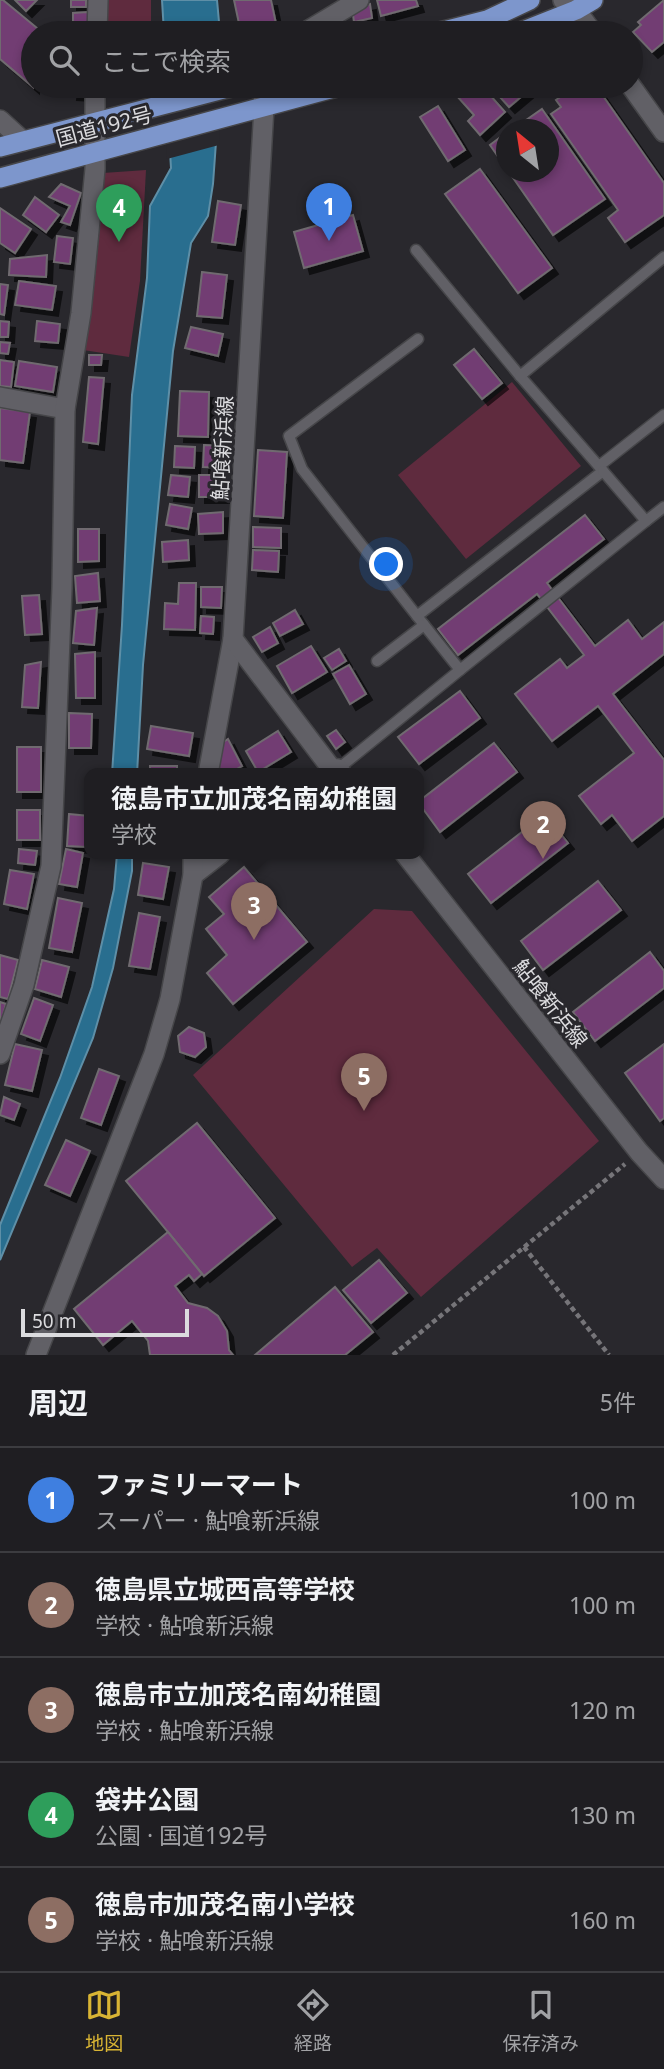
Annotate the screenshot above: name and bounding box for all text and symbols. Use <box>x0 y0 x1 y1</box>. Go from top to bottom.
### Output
search box <box>21 21 643 98</box>
icon: search <box>45 41 83 79</box>
text: ここで検索 <box>101 43 231 79</box>
street label: 国道192号 <box>53 100 155 152</box>
north arrow <box>496 119 559 182</box>
pin: 1 <box>306 183 352 241</box>
pin: 4 <box>96 184 142 242</box>
street label: 鮎喰新浜線 <box>205 395 239 501</box>
your location <box>369 547 403 581</box>
popup <box>84 768 424 859</box>
text: 徳島市立加茂名南幼稚園 <box>111 780 397 816</box>
pin: 2 <box>520 801 566 859</box>
text: 学校 <box>111 818 157 850</box>
pin: 3 <box>231 882 277 940</box>
street label: 鮎喰新浜線 <box>508 953 594 1053</box>
pin: 5 <box>341 1053 387 1111</box>
scale bar <box>21 1306 189 1338</box>
text: 50 m <box>32 1308 76 1334</box>
text: 周辺 <box>28 1382 88 1423</box>
text: 5件 <box>600 1386 636 1418</box>
text: ファミリーマート <box>95 1466 303 1502</box>
text: 1 <box>44 1484 58 1516</box>
text: 100 m <box>569 1484 636 1516</box>
text: スーパー · 鮎喰新浜線 <box>95 1504 320 1536</box>
text: 徳島県立城西高等学校 <box>95 1571 355 1607</box>
text: 2 <box>44 1589 58 1621</box>
text: 100 m <box>569 1589 636 1621</box>
text: 学校 · 鮎喰新浜線 <box>95 1609 274 1641</box>
text: 徳島市立加茂名南幼稚園 <box>95 1676 381 1712</box>
text: 3 <box>44 1694 58 1726</box>
text: 120 m <box>569 1694 636 1726</box>
text: 学校 · 鮎喰新浜線 <box>95 1714 274 1746</box>
text: 袋井公園 <box>95 1781 199 1817</box>
text: 4 <box>44 1799 58 1831</box>
text: 130 m <box>569 1799 636 1831</box>
text: 公園 · 国道192号 <box>95 1819 268 1851</box>
text: 徳島市加茂名南小学校 <box>95 1886 355 1922</box>
text: 5 <box>44 1904 58 1936</box>
text: 160 m <box>569 1904 636 1936</box>
text: 学校 · 鮎喰新浜線 <box>95 1924 274 1956</box>
tab: 地図 <box>85 1986 123 2056</box>
tab: 経路 <box>294 1986 332 2056</box>
tab: 保存済み <box>503 1986 579 2056</box>

